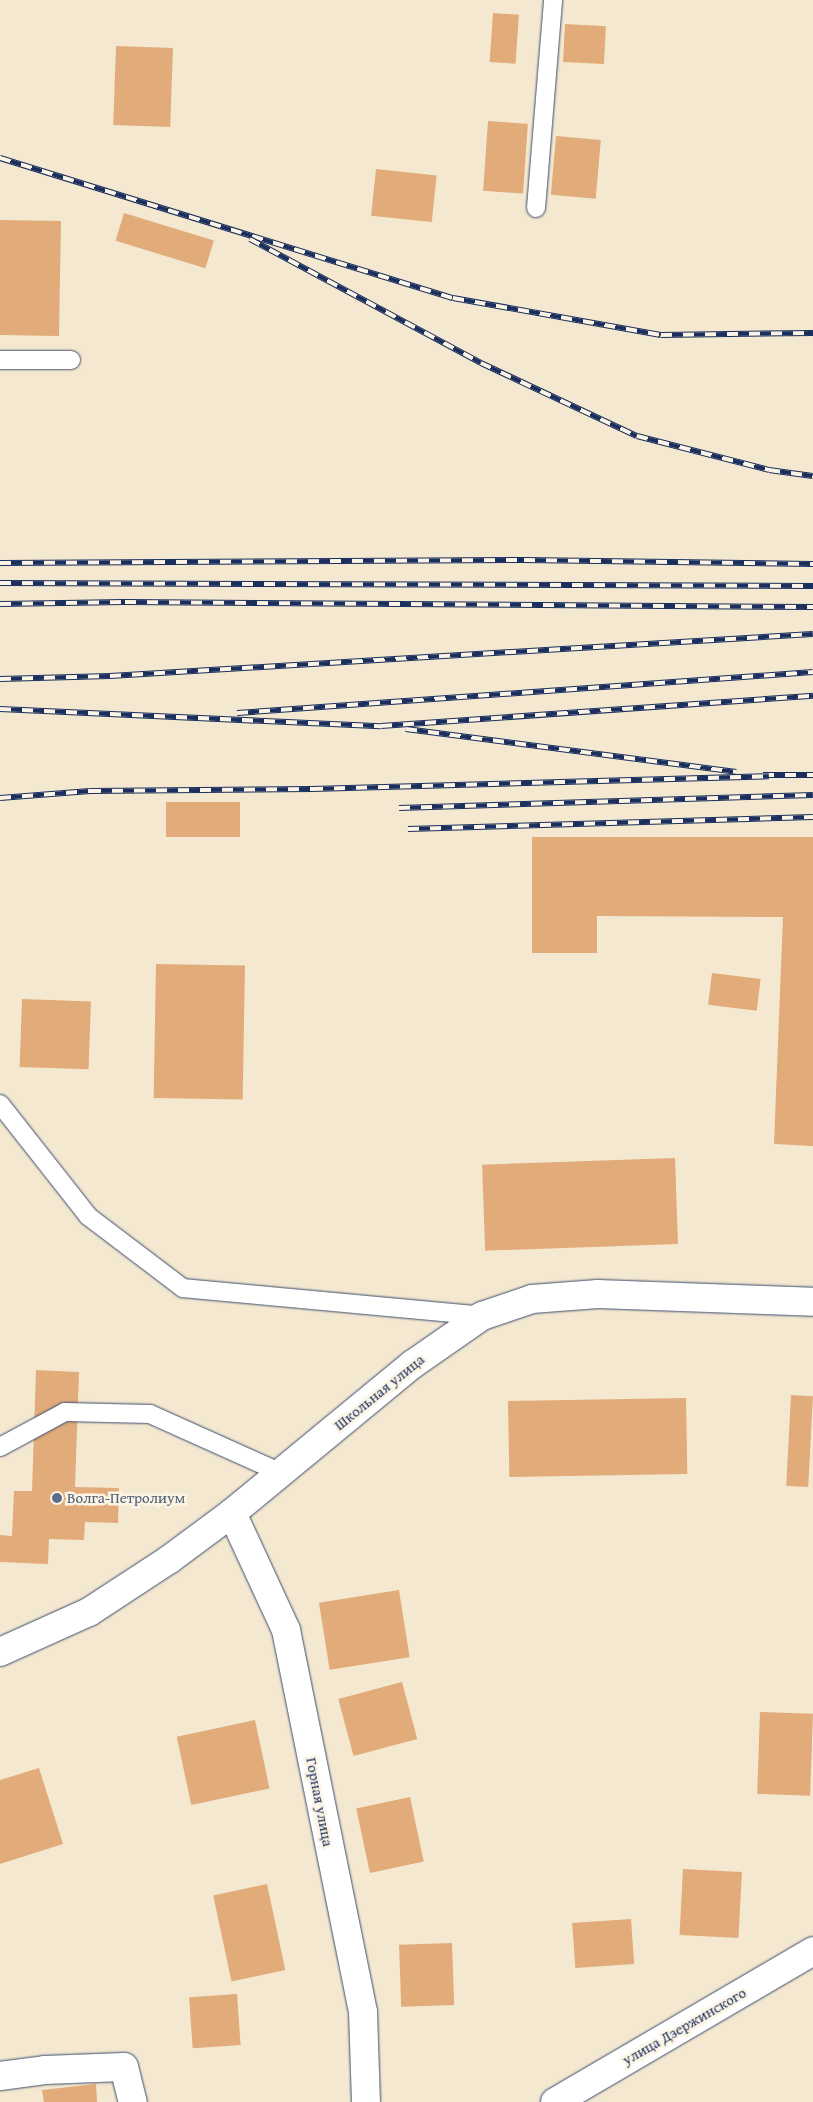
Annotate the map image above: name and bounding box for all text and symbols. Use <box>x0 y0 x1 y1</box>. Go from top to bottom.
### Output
street label: Школьная улица <box>330 1350 428 1434</box>
place label: Волга-Петролиум <box>67 1489 185 1507</box>
marker: Волга-Петролиум <box>51 1492 63 1504</box>
street label: Горная улица <box>303 1756 337 1848</box>
street label: улица Дзержинского <box>619 1983 749 2069</box>

